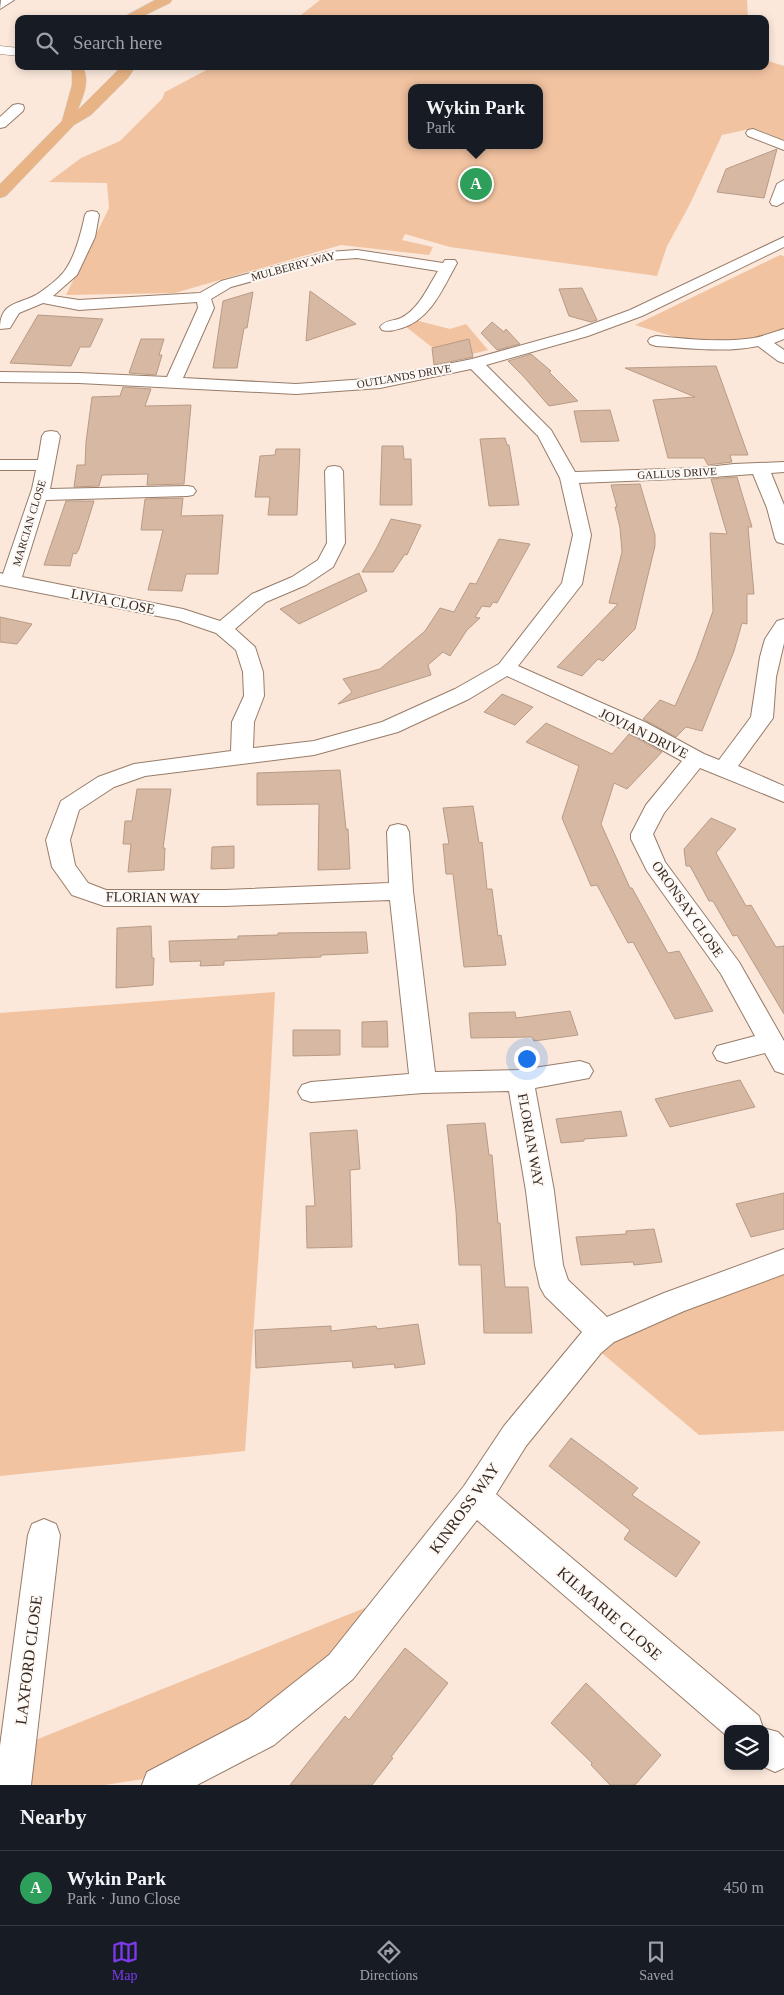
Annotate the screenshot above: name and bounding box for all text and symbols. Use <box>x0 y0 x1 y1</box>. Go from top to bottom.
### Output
search box <box>15 15 769 70</box>
icon: search <box>33 29 61 57</box>
text: Search here <box>73 32 162 53</box>
popup <box>408 84 543 149</box>
text: Wykin Park <box>426 97 525 118</box>
text: Park <box>426 119 455 136</box>
pin: A <box>460 165 492 203</box>
street label: MULBERRY WAY <box>250 249 336 283</box>
street label: OUTLANDS DRIVE <box>356 362 452 390</box>
street label: GALLUS DRIVE <box>637 465 717 481</box>
street label: MARCIAN CLOSE <box>10 478 48 568</box>
street label: LIVIA CLOSE <box>70 586 156 617</box>
street label: JOVIAN DRIVE <box>597 705 691 761</box>
street label: ORONSAY CLOSE <box>649 858 726 960</box>
street label: FLORIAN WAY <box>106 889 200 906</box>
your location <box>514 1046 540 1072</box>
street label: FLORIAN WAY <box>515 1092 546 1188</box>
street label: KINROSS WAY <box>426 1460 503 1557</box>
street label: KILMARIE CLOSE <box>554 1563 665 1663</box>
street label: LAXFORD CLOSE <box>12 1594 45 1726</box>
map controls <box>724 1725 769 1770</box>
button: layers <box>724 1725 769 1770</box>
text: Nearby <box>20 1805 87 1829</box>
text: Wykin Park <box>67 1868 166 1889</box>
text: A <box>30 1879 42 1896</box>
text: 450 m <box>724 1879 764 1896</box>
text: Park · Juno Close <box>67 1890 180 1907</box>
tab: Map <box>111 1938 139 1984</box>
tab: Directions <box>360 1938 418 1984</box>
tab: Saved <box>639 1938 673 1984</box>

